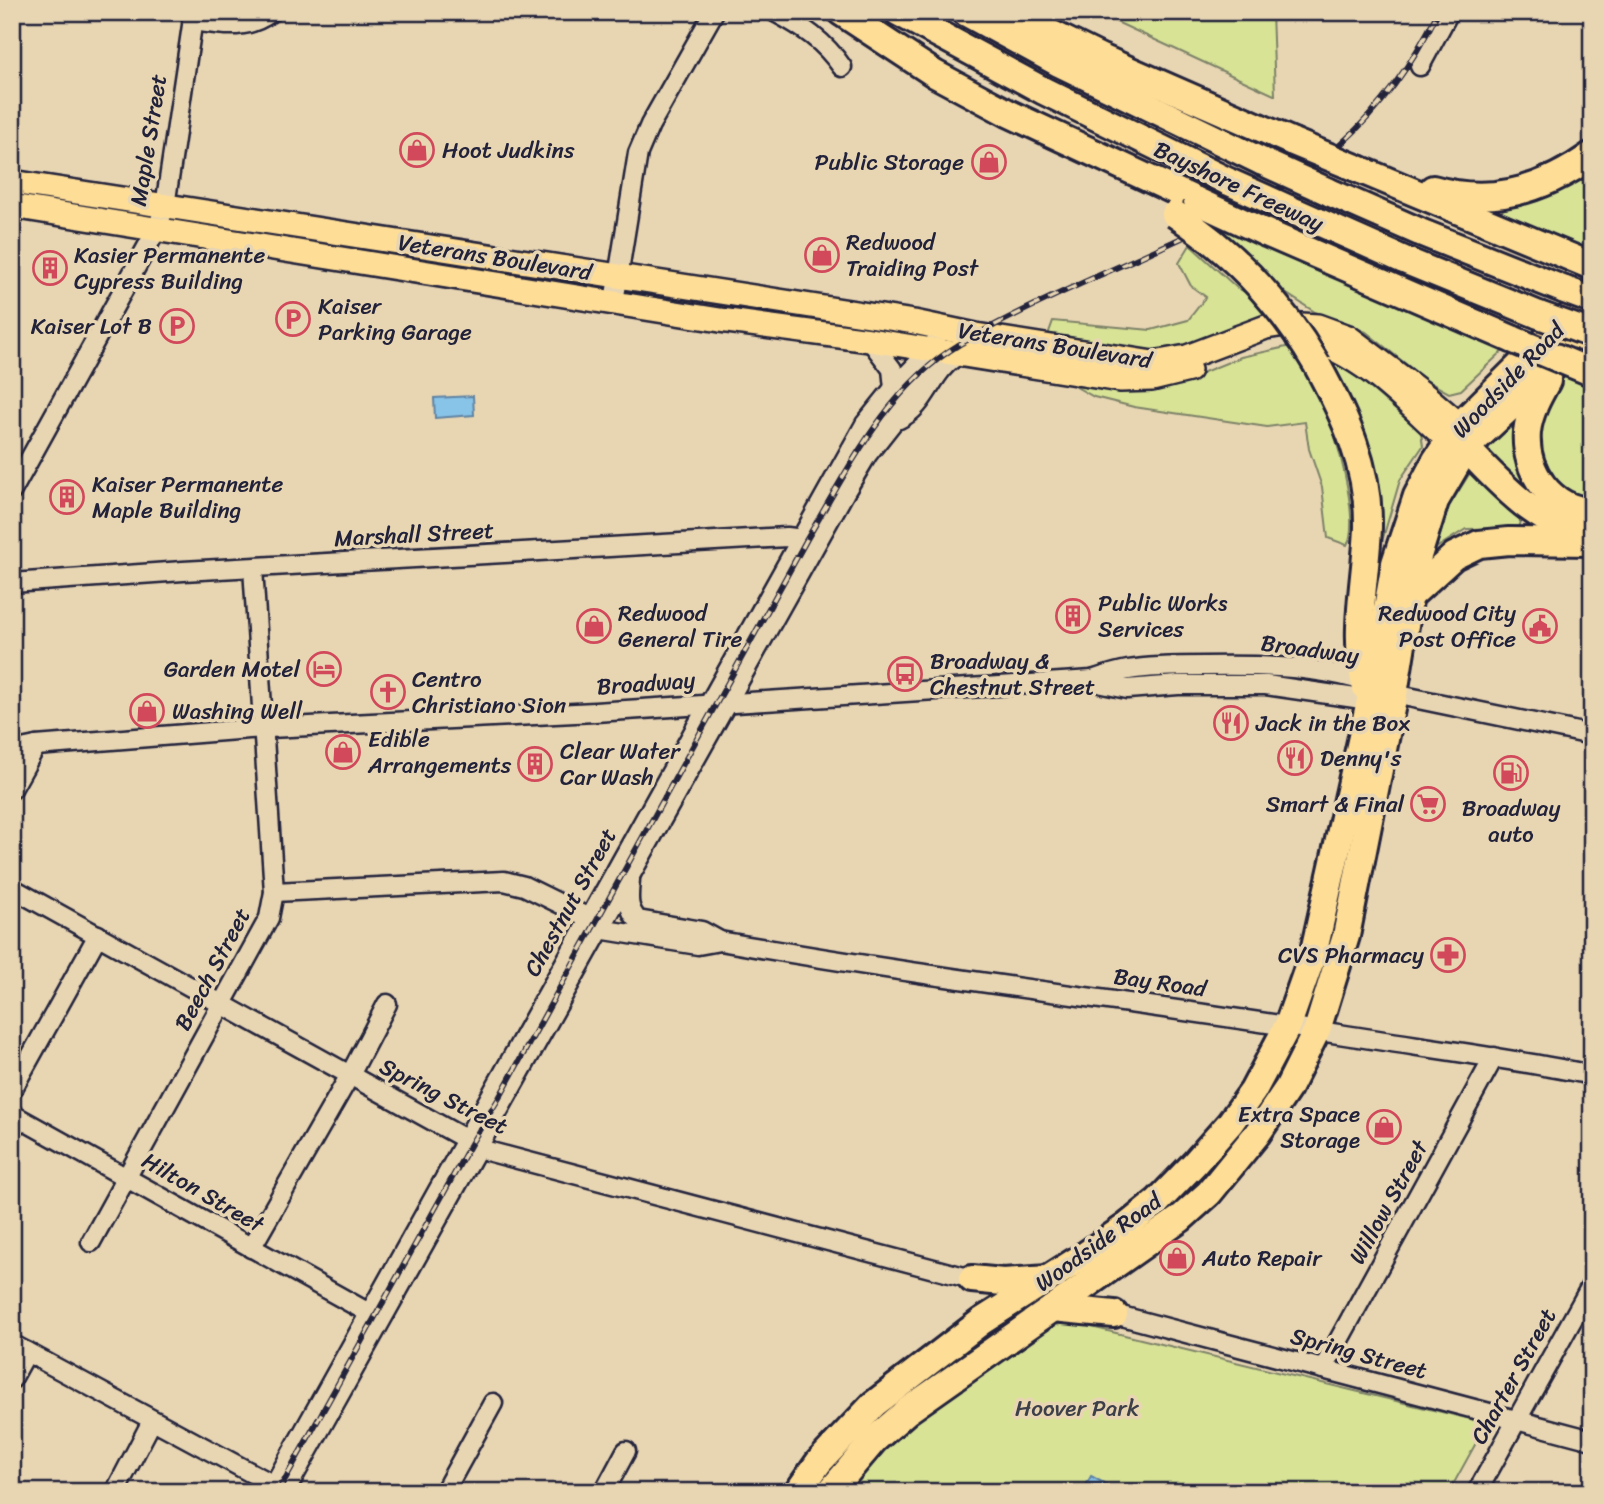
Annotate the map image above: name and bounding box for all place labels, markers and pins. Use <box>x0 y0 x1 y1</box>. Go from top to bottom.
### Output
place label: Hoot Judkins <box>442 130 575 171</box>
shop icon: Hoot Judkins <box>398 131 436 169</box>
place label: Public Storage <box>814 142 964 183</box>
shop icon: Public Storage <box>970 143 1008 181</box>
place label: Redwood Traiding Post <box>846 222 980 289</box>
place label: Kasier Permanente Cypress Building <box>74 235 265 302</box>
shop icon: Redwood Traiding Post <box>803 236 841 274</box>
building icon: Kasier Permanente Cypress Building <box>31 249 69 287</box>
place label: Kaiser Parking Garage <box>318 286 472 353</box>
parking icon: Kaiser Parking Garage <box>274 300 312 338</box>
place label: Kaiser Lot B <box>31 306 152 347</box>
parking icon: Kaiser Lot B <box>158 307 196 345</box>
place label: Kaiser Permanente Maple Building <box>92 464 283 531</box>
building icon: Kaiser Permanente Maple Building <box>48 478 86 516</box>
place label: Public Works Services <box>1098 583 1228 650</box>
place label: Redwood General Tire <box>618 593 742 660</box>
place label: Redwood City Post Office <box>1378 593 1516 660</box>
building icon: Public Works Services <box>1054 597 1092 635</box>
shop icon: Redwood General Tire <box>575 607 613 645</box>
public building icon: Redwood City Post Office <box>1521 607 1559 645</box>
place label: Broadway & Chestnut Street <box>930 641 1095 708</box>
place label: Garden Motel <box>164 649 300 690</box>
hotel icon: Garden Motel <box>305 650 343 688</box>
bus stop icon: Broadway & Chestnut Street <box>886 655 924 693</box>
place label: Centro Christiano Sion <box>412 659 567 726</box>
church icon: Centro Christiano Sion <box>369 673 407 711</box>
place label: Washing Well <box>172 691 303 732</box>
shop icon: Washing Well <box>128 692 166 730</box>
place label: Jack in the Box <box>1255 703 1410 744</box>
restaurant icon: Jack in the Box <box>1212 704 1250 742</box>
place label: Edible Arrangements <box>367 719 512 786</box>
place label: Clear Water Car Wash <box>560 731 681 798</box>
shop icon: Edible Arrangements <box>324 733 362 771</box>
place label: Denny's <box>1320 738 1402 779</box>
restaurant icon: Denny's <box>1276 739 1314 777</box>
building icon: Clear Water Car Wash <box>516 745 554 783</box>
fuel station icon: Broadway auto <box>1492 754 1530 792</box>
place label: Smart & Final <box>1266 784 1404 825</box>
supermarket icon: Smart & Final <box>1409 785 1447 823</box>
place label: Broadway auto <box>1462 788 1560 855</box>
place label: CVS Pharmacy <box>1278 935 1424 976</box>
pharmacy icon: CVS Pharmacy <box>1429 936 1467 974</box>
place label: Extra Space Storage <box>1238 1094 1360 1161</box>
shop icon: Extra Space Storage <box>1365 1108 1403 1146</box>
place label: Auto Repair <box>1201 1238 1323 1279</box>
shop icon: Auto Repair <box>1158 1239 1196 1277</box>

